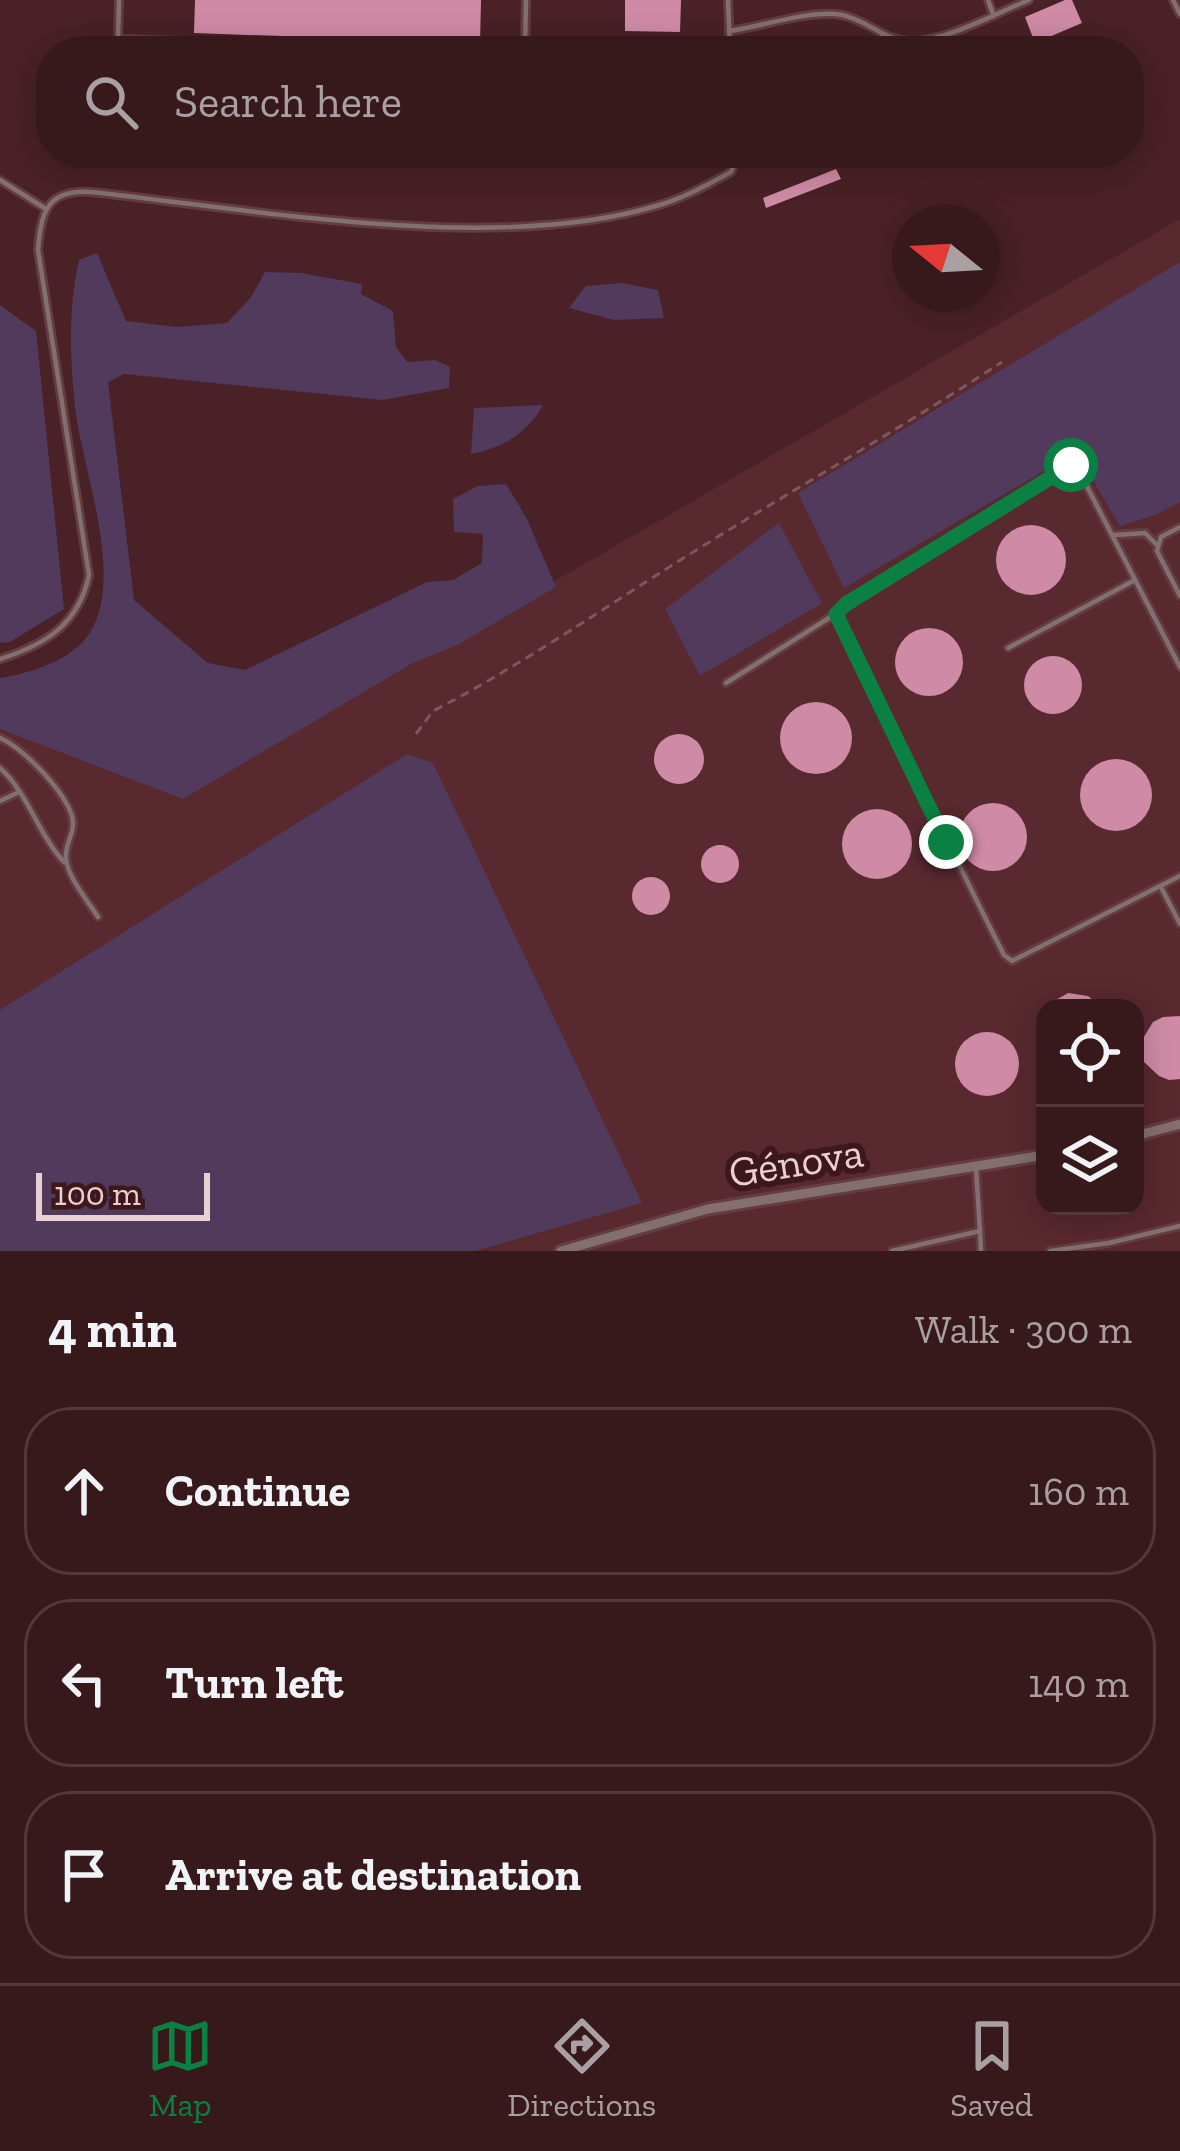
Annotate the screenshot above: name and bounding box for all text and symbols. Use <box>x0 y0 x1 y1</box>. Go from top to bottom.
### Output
search box <box>36 36 1144 168</box>
icon: search <box>78 69 144 135</box>
text: Search here <box>174 75 402 129</box>
north arrow <box>892 204 1000 312</box>
route start <box>1044 438 1098 492</box>
route end <box>919 815 973 869</box>
map controls <box>1036 999 1144 1215</box>
button: locate <box>1036 999 1144 1107</box>
button: layers <box>1036 1107 1144 1215</box>
street label: Génova <box>725 1126 867 1198</box>
scale bar <box>36 1167 210 1220</box>
text: 100 m <box>54 1174 141 1213</box>
text: 4 min <box>48 1299 177 1360</box>
text: Walk · 300 m <box>915 1306 1132 1353</box>
icon: ahead <box>51 1458 117 1524</box>
text: Continue <box>165 1464 350 1518</box>
text: 160 m <box>1028 1468 1129 1515</box>
icon: left <box>51 1650 117 1716</box>
text: Turn left <box>165 1656 343 1710</box>
text: 140 m <box>1028 1660 1129 1707</box>
icon: arrive <box>51 1842 117 1908</box>
text: Arrive at destination <box>165 1848 581 1902</box>
tab: Map <box>147 2013 213 2124</box>
tab: Directions <box>507 2013 656 2124</box>
tab: Saved <box>950 2013 1033 2124</box>

